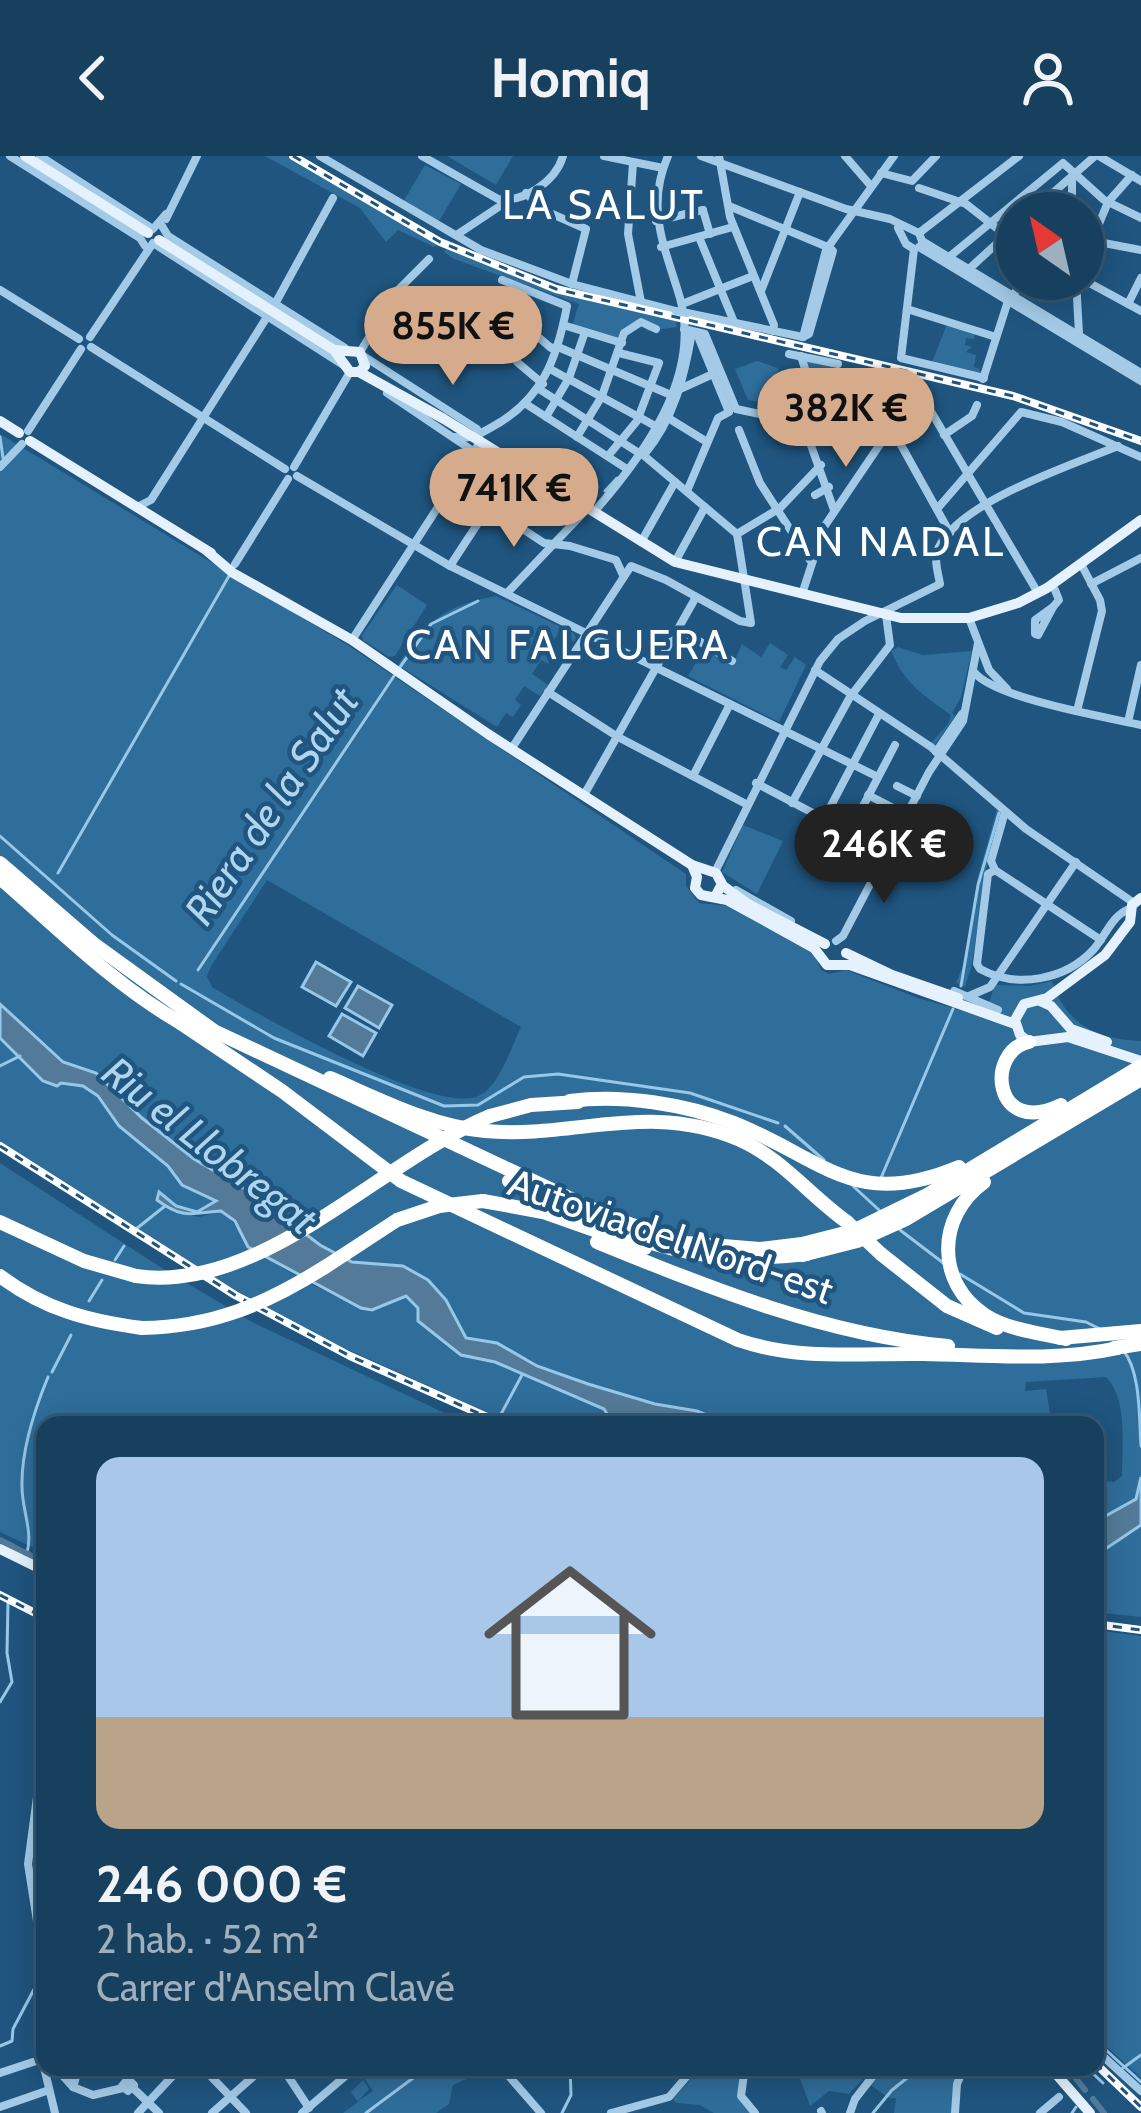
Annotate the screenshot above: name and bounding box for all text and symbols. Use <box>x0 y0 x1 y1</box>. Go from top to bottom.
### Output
icon: back <box>60 45 126 111</box>
text: Homiq <box>490 45 651 111</box>
icon: person <box>1015 45 1081 111</box>
district label: LA SALUT <box>502 178 706 230</box>
north arrow <box>996 192 1104 300</box>
map controls <box>996 192 1104 300</box>
pin: 855K € <box>355 286 551 388</box>
text: 855K € <box>391 301 515 349</box>
pin: 382K € <box>748 368 944 470</box>
text: 382K € <box>784 383 908 431</box>
pin: 741K € <box>416 448 612 550</box>
text: 741K € <box>456 463 572 511</box>
district label: CAN NADAL <box>756 515 1006 567</box>
district label: CAN FALGUERA <box>405 618 731 670</box>
water label: Riera de la Salut <box>173 677 370 934</box>
pin: 246K € <box>786 804 982 906</box>
text: 246K € <box>822 819 947 867</box>
water label: Riu el Llobregat <box>92 1045 329 1246</box>
street label: Autovia del Nord-est <box>502 1158 840 1314</box>
icon: home <box>462 1535 678 1751</box>
text: 246 000 € <box>96 1853 347 1915</box>
text: 2 hab. · 52 m² <box>96 1915 319 1963</box>
text: Carrer d'Anselm Clavé <box>96 1963 455 2011</box>

